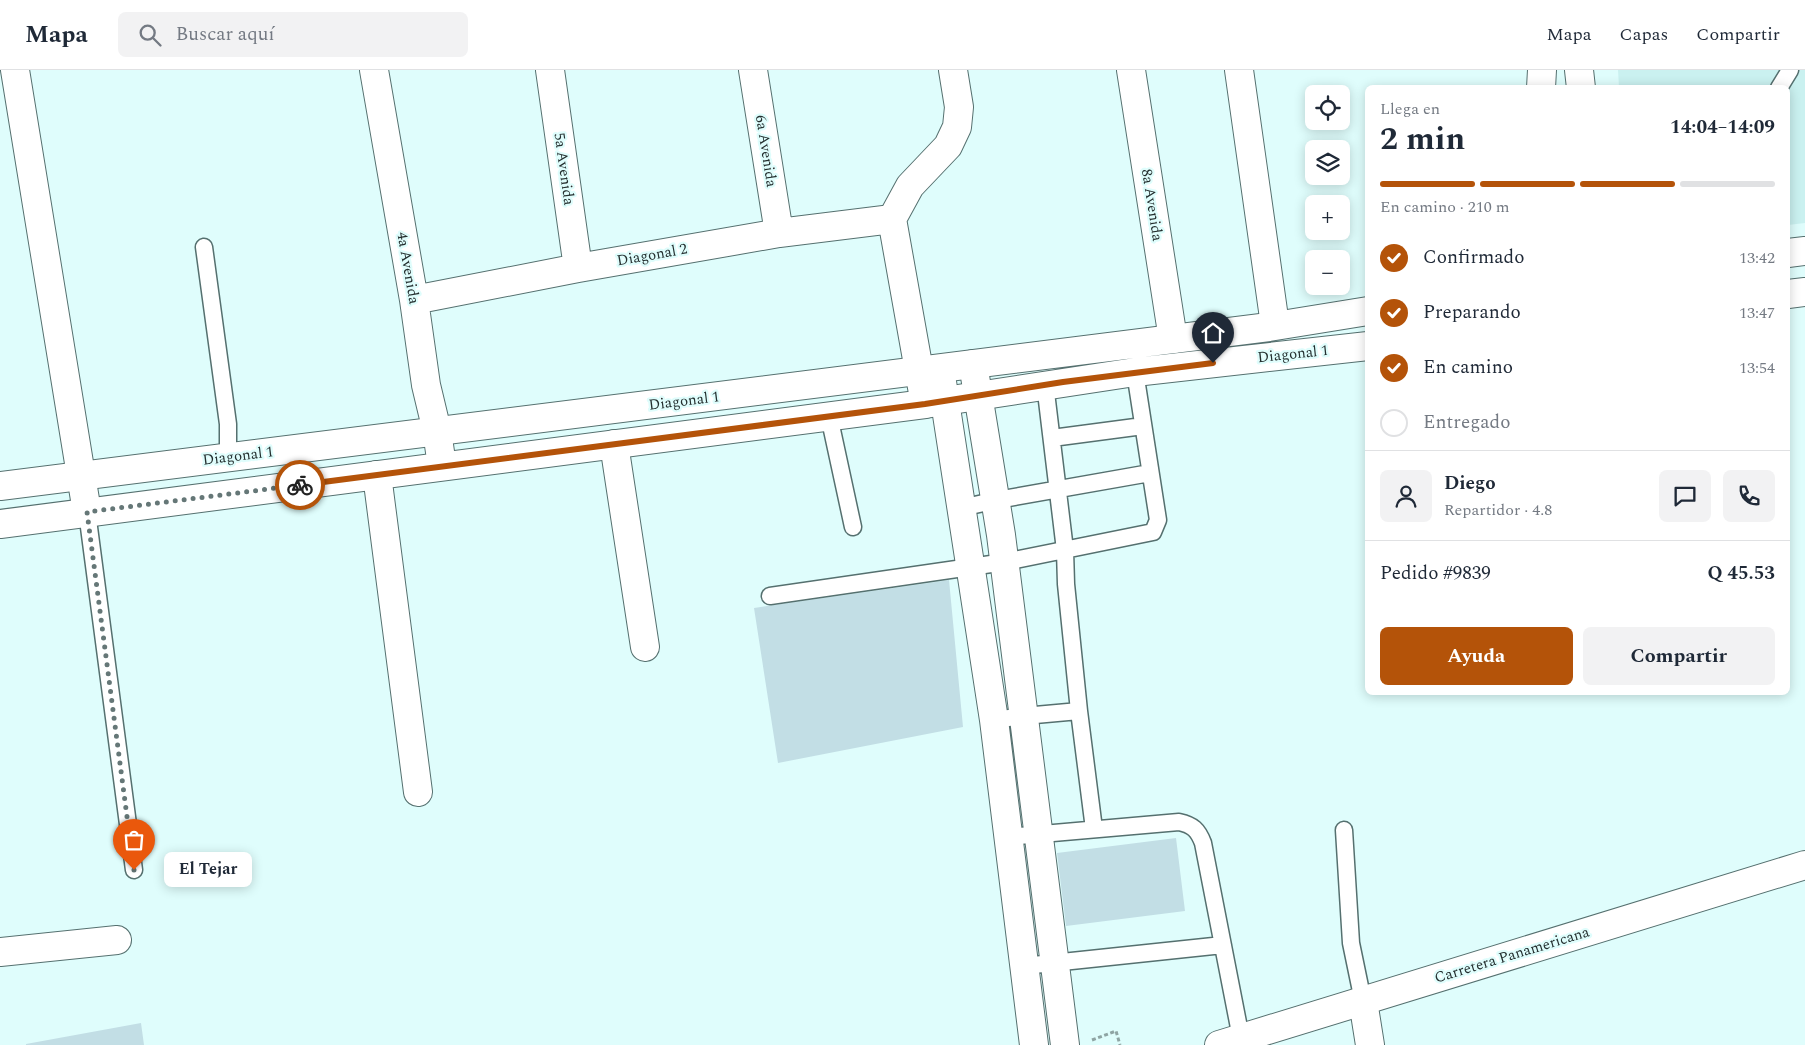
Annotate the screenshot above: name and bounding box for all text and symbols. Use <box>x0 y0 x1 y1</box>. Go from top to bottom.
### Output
search box <box>118 12 468 57</box>
text: Mapa <box>25 17 88 53</box>
text: Buscar aquí <box>176 20 274 49</box>
icon: search <box>136 21 164 49</box>
text: Mapa <box>1546 21 1592 48</box>
text: Capas <box>1620 21 1668 48</box>
text: Compartir <box>1696 21 1780 48</box>
map controls <box>1305 85 1350 295</box>
button: locate <box>1305 85 1350 130</box>
text: Llega en <box>1380 97 1440 121</box>
street label: 6a Avenida <box>749 113 783 189</box>
text: 14:04–14:09 <box>1670 113 1775 142</box>
text: 2 min <box>1380 115 1465 164</box>
street label: 5a Avenida <box>548 131 581 207</box>
button: layers <box>1305 140 1350 185</box>
street label: 8a Avenida <box>1135 167 1169 243</box>
button: + <box>1305 195 1350 240</box>
text: En camino · 210 m <box>1380 195 1510 219</box>
street label: 4a Avenida <box>390 230 426 306</box>
street label: Diagonal 2 <box>615 237 689 273</box>
text: Confirmado <box>1423 243 1524 272</box>
icon: check <box>1380 244 1408 272</box>
text: 13:42 <box>1739 246 1775 270</box>
button: − <box>1305 250 1350 295</box>
text: Preparando <box>1423 298 1521 327</box>
icon: check <box>1380 299 1408 327</box>
text: 13:47 <box>1739 301 1775 325</box>
pin <box>1192 312 1234 363</box>
icon: home <box>1199 319 1227 347</box>
street label: Diagonal 1 <box>1256 339 1330 369</box>
text: En camino <box>1423 353 1513 382</box>
icon: check <box>1380 354 1408 382</box>
text: 13:54 <box>1739 356 1775 380</box>
street label: Diagonal 1 <box>647 385 721 417</box>
text: Entregado <box>1423 408 1510 437</box>
street label: Diagonal 1 <box>201 440 275 472</box>
courier <box>275 460 325 510</box>
text: Diego <box>1444 469 1496 498</box>
button: person <box>1380 470 1432 522</box>
button: chat <box>1659 470 1711 522</box>
button: phone <box>1723 470 1775 522</box>
icon: bike <box>286 471 314 499</box>
text: Repartidor · 4.8 <box>1444 498 1552 522</box>
text: Pedido #9839 <box>1380 559 1491 588</box>
text: Q 45.53 <box>1708 559 1775 588</box>
button: Ayuda <box>1380 627 1573 685</box>
button: Compartir <box>1583 627 1775 685</box>
pin <box>113 819 155 870</box>
icon: bag <box>120 826 148 854</box>
callout: El Tejar <box>164 852 252 888</box>
text: El Tejar <box>179 857 237 881</box>
street label: Carretera Panamericana <box>1432 920 1593 990</box>

